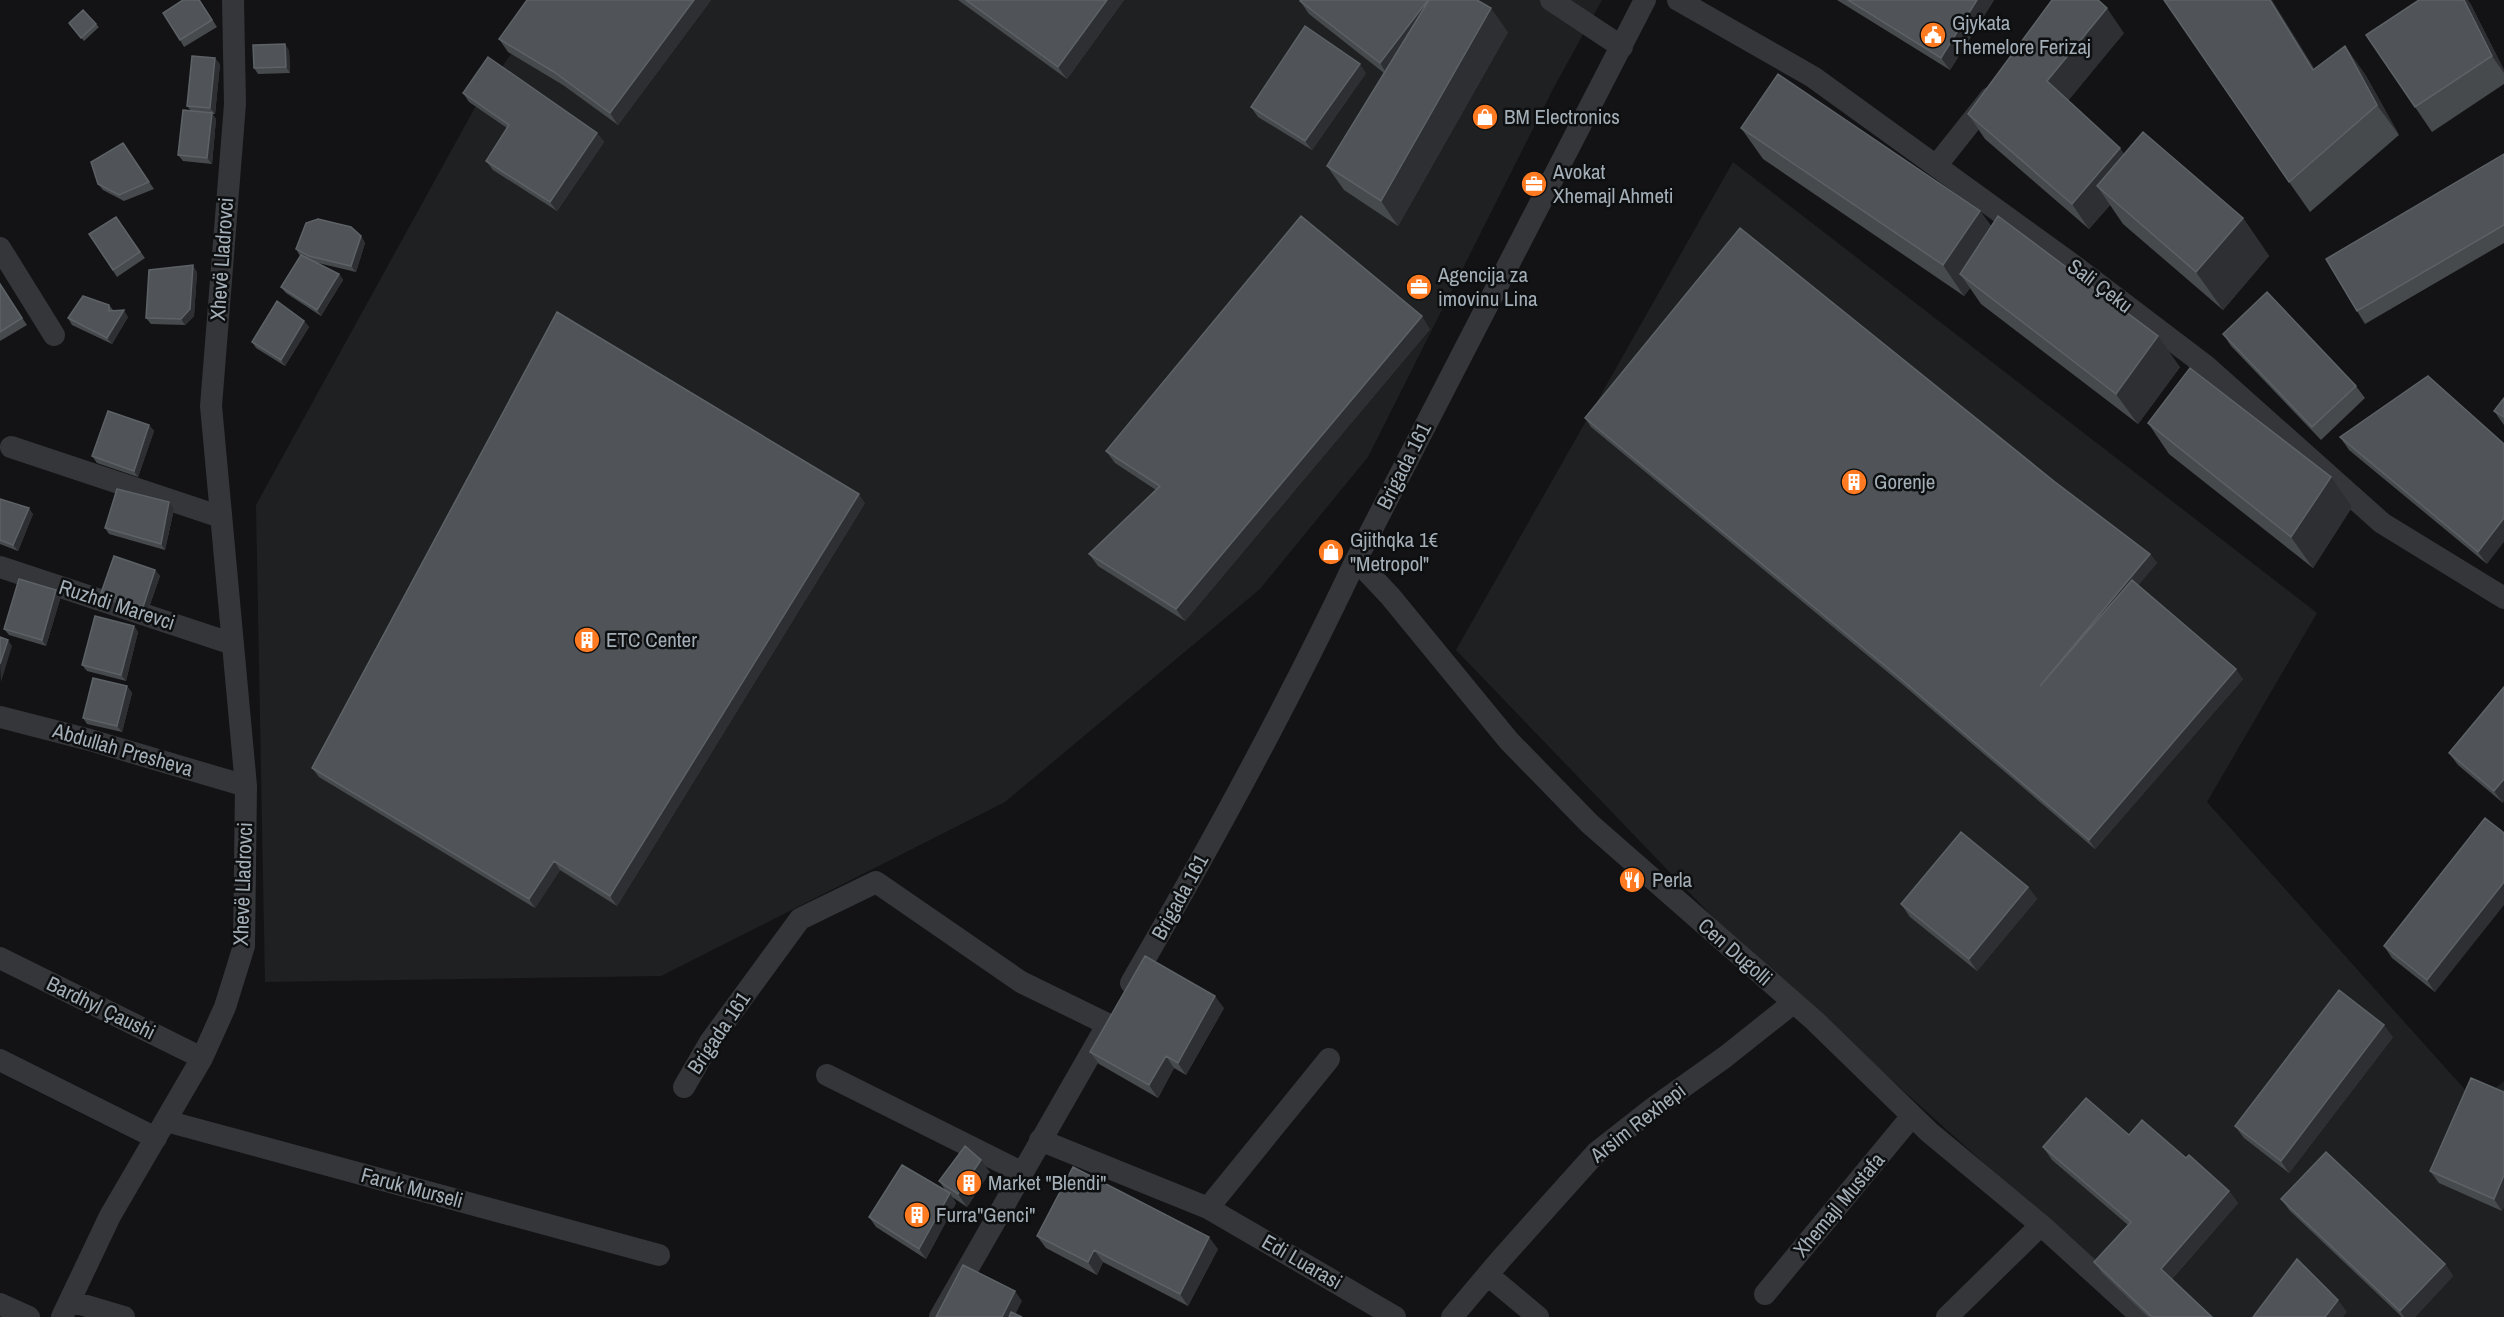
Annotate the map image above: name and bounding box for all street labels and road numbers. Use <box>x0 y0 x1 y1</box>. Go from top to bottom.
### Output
street label: Xhevë Lladrovci <box>203 196 240 322</box>
street label: Sali Çeku <box>2062 252 2139 320</box>
street label: Brigada 161 <box>1369 417 1438 514</box>
street label: Ruzhdi Marevci <box>55 572 179 637</box>
street label: Abdullah Presheva <box>49 715 197 783</box>
street label: Xhevë Lladrovci <box>226 822 259 946</box>
street label: Brigada 161 <box>1144 848 1215 945</box>
street label: Cen Dugolli <box>1692 911 1779 992</box>
street label: Bardhyl Çaushi <box>42 969 160 1046</box>
street label: Brigada 161 <box>680 985 757 1080</box>
street label: Arsim Rexhepi <box>1583 1076 1691 1170</box>
street label: Xhemajl Mustafa <box>1786 1146 1891 1263</box>
street label: Faruk Murseli <box>358 1160 466 1215</box>
street label: Edi Luarasi <box>1257 1227 1348 1296</box>

